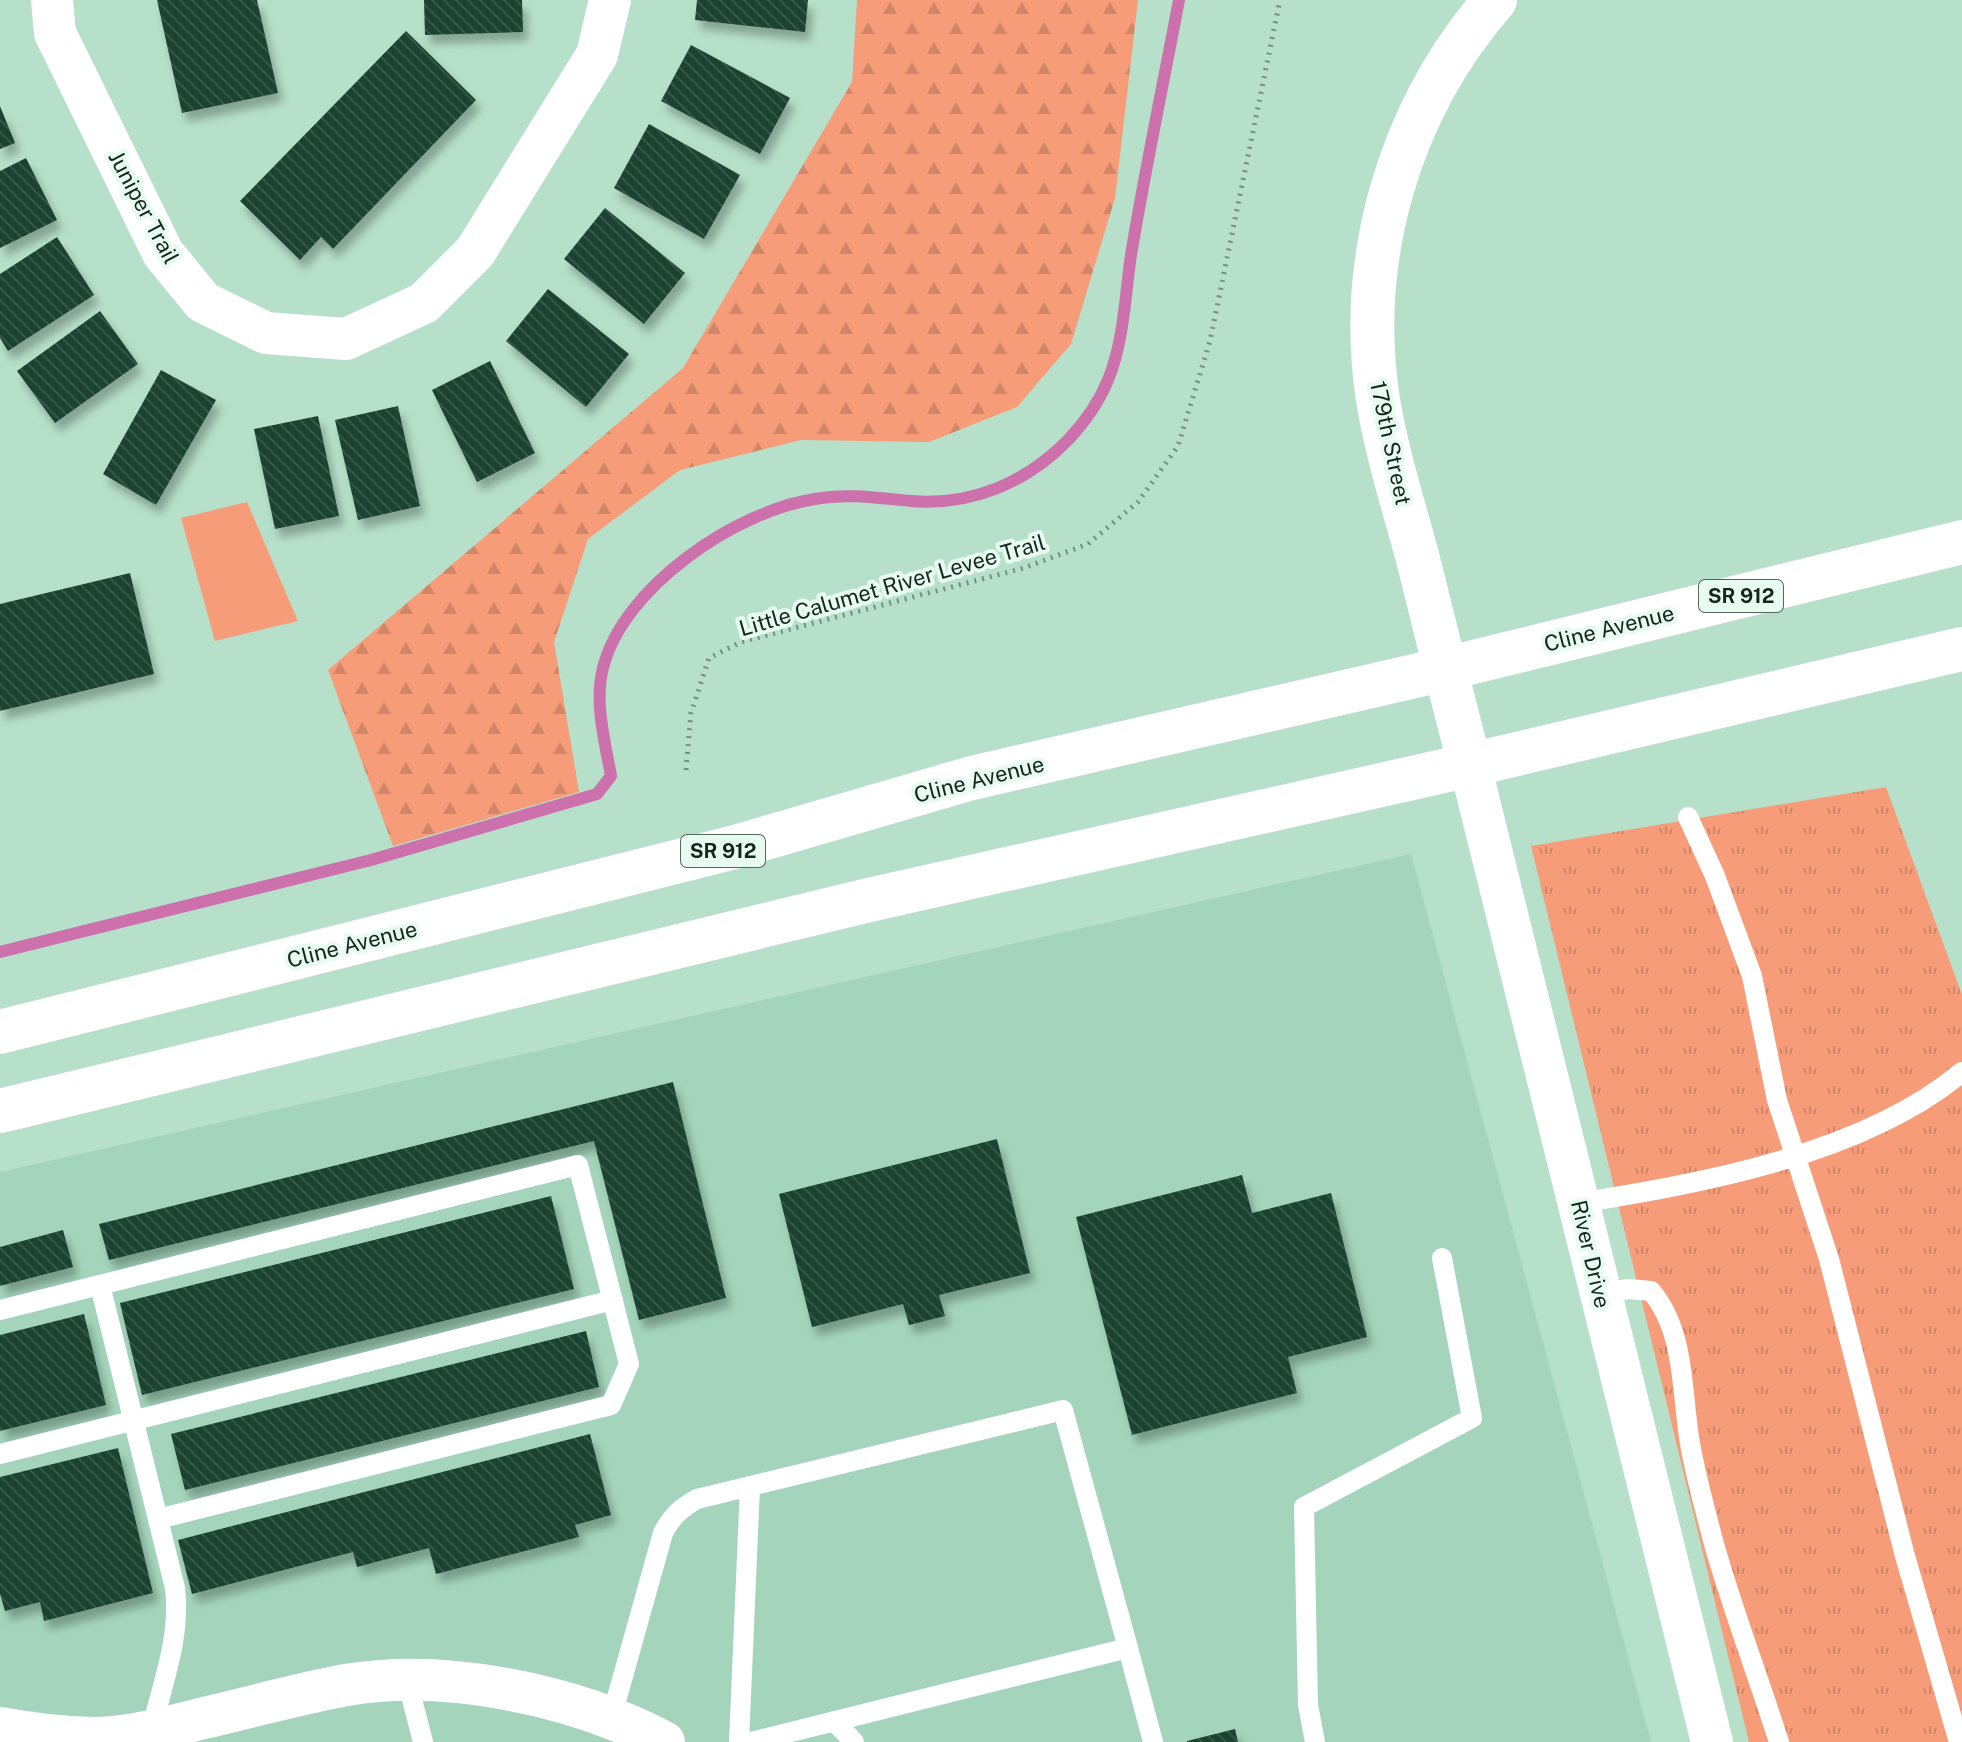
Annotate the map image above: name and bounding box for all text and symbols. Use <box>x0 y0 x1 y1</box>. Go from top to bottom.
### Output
street label: Juniper Trail <box>103 146 185 268</box>
street label: 179th Street <box>1365 379 1417 507</box>
street label: Little Calumet River Levee Trail <box>736 529 1048 641</box>
road number: SR 912 <box>1699 580 1783 612</box>
street label: Cline Avenue <box>1541 599 1677 657</box>
street label: Cline Avenue <box>911 750 1047 808</box>
road number: SR 912 <box>681 835 765 867</box>
street label: Cline Avenue <box>284 915 420 973</box>
street label: River Drive <box>1566 1197 1616 1311</box>

